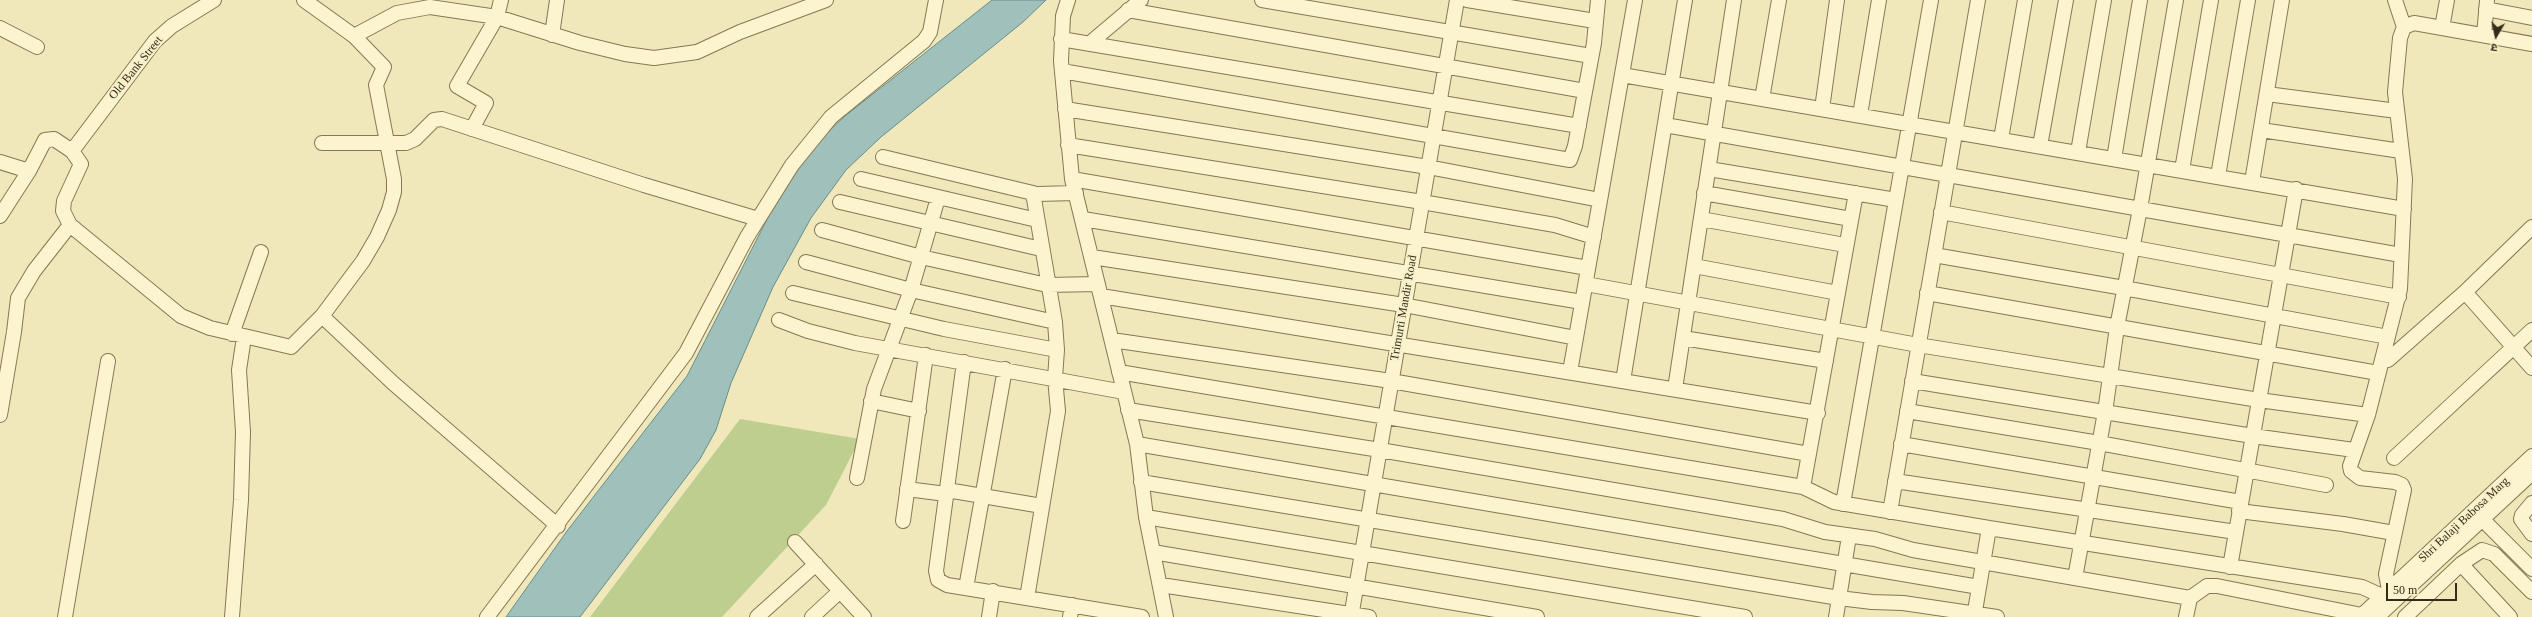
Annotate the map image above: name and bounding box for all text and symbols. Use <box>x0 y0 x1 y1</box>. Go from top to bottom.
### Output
north arrow <box>2476 16 2516 56</box>
street label: Old Bank Street <box>106 33 166 103</box>
text: उ <box>2490 41 2498 54</box>
street label: Trimurti Mandir Road <box>1388 254 1420 362</box>
street label: Shri Balaji Babosa Marg <box>2416 474 2512 566</box>
scale bar <box>2388 575 2459 601</box>
text: 50 m <box>2393 583 2417 597</box>

